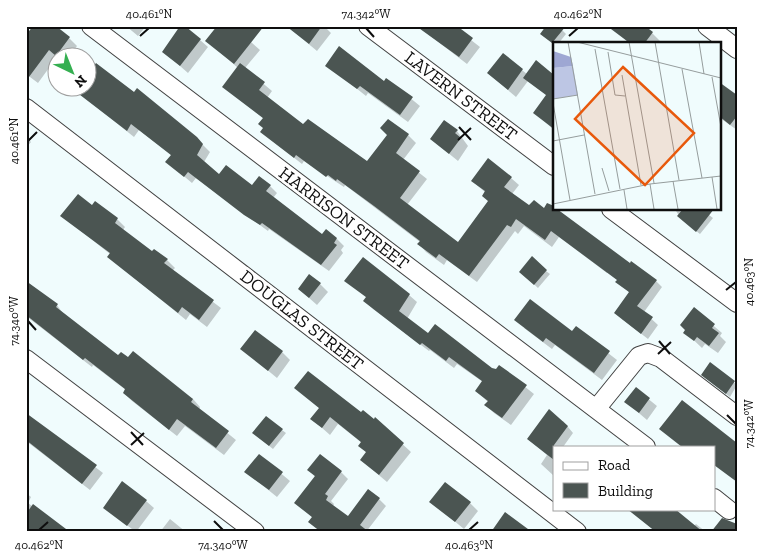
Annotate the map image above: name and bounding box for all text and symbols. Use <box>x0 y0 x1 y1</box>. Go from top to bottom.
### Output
text: 40.461°N <box>126 7 172 21</box>
text: 74.342°W <box>342 7 391 21</box>
text: 40.462°N <box>554 7 602 21</box>
inset map <box>553 42 720 210</box>
street label: LAVERN STREET <box>400 47 522 145</box>
north arrow <box>48 48 98 98</box>
text: N <box>71 71 90 91</box>
text: 40.461°N <box>7 118 21 164</box>
street label: HARRISON STREET <box>275 162 413 274</box>
text: 40.463°N <box>742 258 756 306</box>
street label: DOUGLAS STREET <box>236 265 368 375</box>
text: 74.340°W <box>7 295 21 346</box>
text: 74.342°W <box>742 399 756 448</box>
legend <box>553 446 716 510</box>
text: Road <box>598 456 631 474</box>
text: Building <box>598 482 653 500</box>
text: 40.462°N <box>15 538 63 552</box>
text: 74.340°W <box>198 538 249 552</box>
text: 40.463°N <box>445 538 493 552</box>

